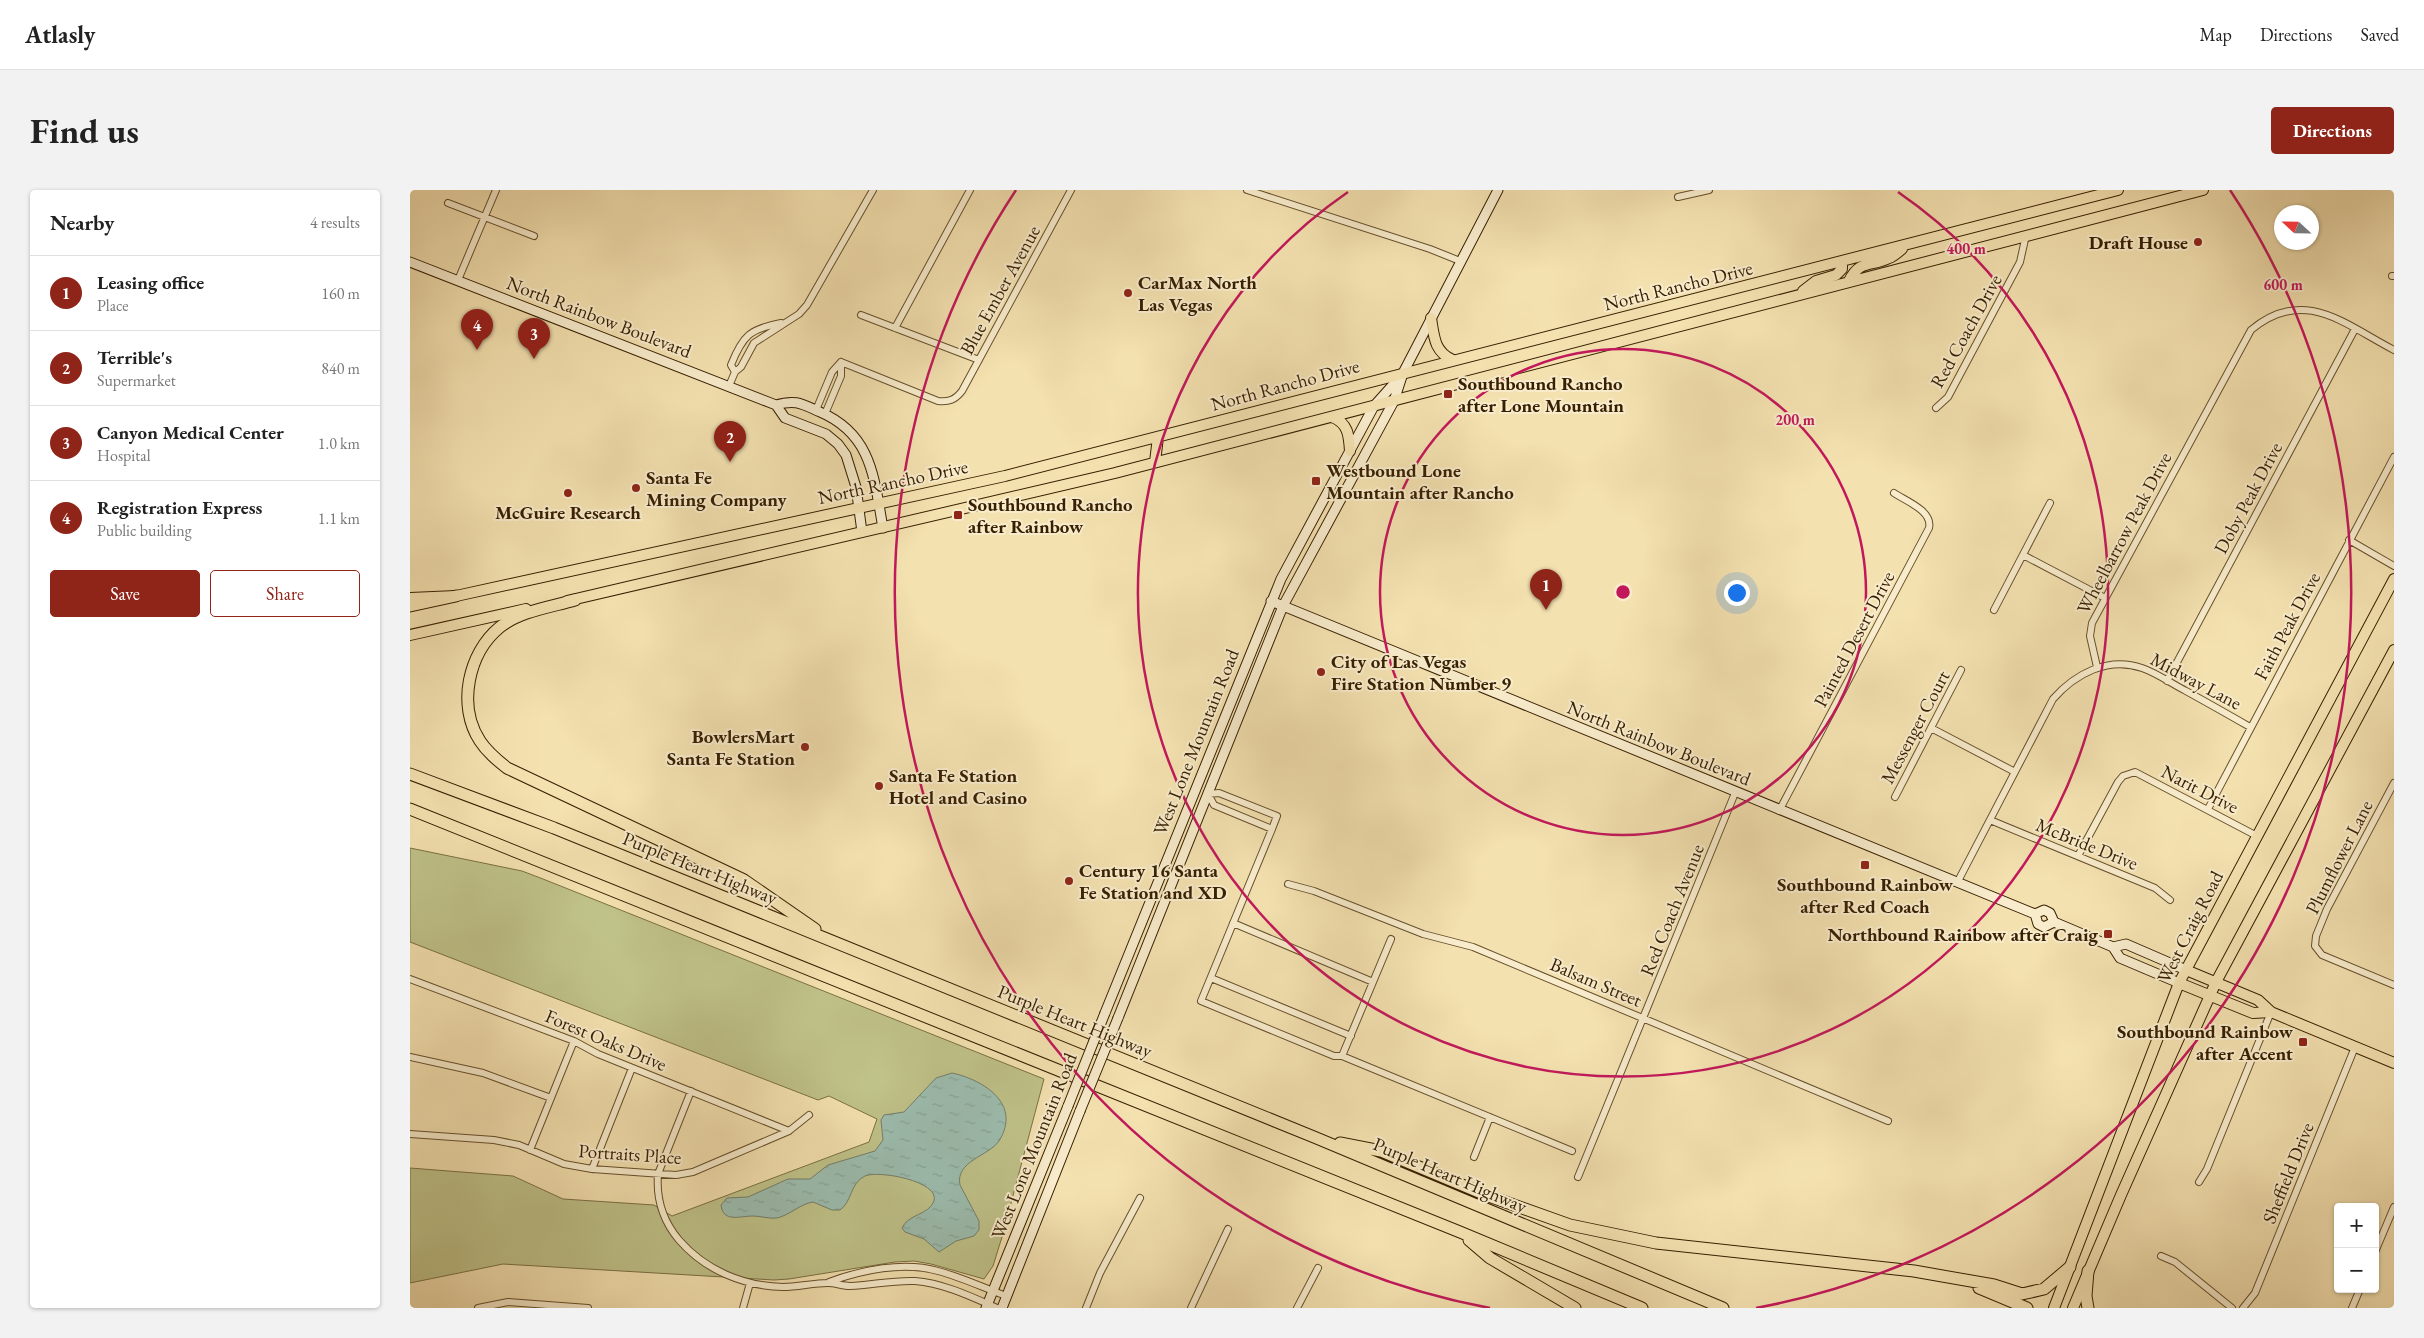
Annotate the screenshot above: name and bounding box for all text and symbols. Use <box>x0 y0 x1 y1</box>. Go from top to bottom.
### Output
text: Atlasly <box>25 19 95 50</box>
text: Map <box>2200 23 2232 46</box>
text: Directions <box>2260 23 2332 46</box>
text: Saved <box>2360 23 2399 46</box>
button: Directions <box>2271 107 2394 154</box>
text: Find us <box>30 108 139 153</box>
north arrow <box>2274 205 2319 250</box>
text: Nearby <box>50 209 114 236</box>
text: 4 results <box>310 212 360 233</box>
street label: Blue Ember Avenue <box>954 221 1046 359</box>
place label: Draft House <box>2089 230 2188 255</box>
marker: Draft House <box>2192 236 2204 248</box>
text: 400 m <box>1946 239 1986 258</box>
street label: North Rancho Drive <box>1601 255 1755 317</box>
text: Leasing office <box>97 270 204 295</box>
street label: North Rainbow Boulevard <box>503 270 695 364</box>
place label: CarMax North Las Vegas <box>1138 270 1257 317</box>
street label: Red Coach Drive <box>1924 270 2008 392</box>
text: 600 m <box>2263 275 2303 294</box>
text: 1 <box>62 283 70 304</box>
text: 160 m <box>321 283 360 304</box>
marker: CarMax North Las Vegas <box>1122 287 1134 299</box>
text: Place <box>97 295 129 316</box>
pin: 4 <box>461 309 493 350</box>
pin: 3 <box>518 318 550 359</box>
text: Terrible's <box>97 345 172 370</box>
street label: North Rancho Drive <box>1208 353 1362 417</box>
text: 2 <box>62 358 70 379</box>
text: 840 m <box>321 358 360 379</box>
text: Supermarket <box>97 370 176 391</box>
place label: Southbound Rancho after Lone Mountain <box>1458 371 1624 418</box>
marker: Southbound Rancho after Lone Mountain <box>1442 388 1454 400</box>
text: 200 m <box>1775 410 1815 429</box>
text: Canyon Medical Center <box>97 420 284 445</box>
pin: 2 <box>714 421 746 462</box>
text: 3 <box>62 433 70 454</box>
text: 1.0 km <box>318 433 360 454</box>
street label: Doby Peak Drive <box>2208 438 2288 558</box>
text: Hospital <box>97 445 151 466</box>
street label: Wheelbarrow Peak Drive <box>2071 448 2177 618</box>
street label: North Rancho Drive <box>816 454 970 510</box>
place label: Westbound Lone Mountain after Rancho <box>1326 458 1514 505</box>
place label: Santa Fe Mining Company <box>646 465 787 512</box>
marker: Westbound Lone Mountain after Rancho <box>1310 475 1322 487</box>
marker: Santa Fe Mining Company <box>630 482 642 494</box>
marker: McGuire Research <box>562 487 574 499</box>
place label: Southbound Rancho after Rainbow <box>968 492 1133 539</box>
text: Registration Express <box>97 495 262 520</box>
place label: McGuire Research <box>495 500 641 525</box>
text: 4 <box>62 508 70 529</box>
text: 1.1 km <box>318 508 360 529</box>
marker: Southbound Rancho after Rainbow <box>952 509 964 521</box>
text: Public building <box>97 520 192 541</box>
street label: Painted Desert Drive <box>1808 567 1900 711</box>
street label: Faith Peak Drive <box>2248 568 2326 684</box>
pin: 1 <box>1530 569 1562 610</box>
button: Save <box>50 570 200 617</box>
button: Share <box>210 570 360 617</box>
your location <box>1724 580 1750 606</box>
centre of rings <box>1614 583 1632 601</box>
street label: West Lone Mountain Road <box>1147 645 1245 839</box>
street label: Midway Lane <box>2146 647 2246 715</box>
place label: City of Las Vegas Fire Station Number 9 <box>1331 649 1511 696</box>
marker: City of Las Vegas Fire Station Number 9 <box>1315 666 1327 678</box>
street label: Messenger Court <box>1875 666 1955 788</box>
street label: North Rainbow Boulevard <box>1563 695 1755 791</box>
place label: BowlersMart Santa Fe Station <box>667 724 795 771</box>
marker: BowlersMart Santa Fe Station <box>799 741 811 753</box>
street label: Narit Drive <box>2157 759 2243 819</box>
place label: Santa Fe Station Hotel and Casino <box>889 763 1027 810</box>
marker: Santa Fe Station Hotel and Casino <box>873 780 885 792</box>
street label: Plumflower Lane <box>2300 796 2378 918</box>
street label: McBride Drive <box>2032 812 2142 876</box>
street label: Purple Heart Highway <box>619 826 782 911</box>
street label: Red Coach Avenue <box>1634 840 1710 980</box>
place label: Century 16 Santa Fe Station and XD <box>1079 858 1227 905</box>
marker: Southbound Rainbow after Red Coach <box>1859 859 1871 871</box>
street label: West Craig Road <box>2151 866 2229 987</box>
place label: Southbound Rainbow after Red Coach <box>1777 872 1954 919</box>
marker: Century 16 Santa Fe Station and XD <box>1063 875 1075 887</box>
place label: Northbound Rainbow after Craig <box>1827 922 2098 947</box>
marker: Northbound Rainbow after Craig <box>2102 928 2114 940</box>
street label: Balsam Street <box>1546 951 1646 1013</box>
street label: Purple Heart Highway <box>994 979 1157 1064</box>
street label: Forest Oaks Drive <box>541 1003 671 1077</box>
place label: Southbound Rainbow after Accent <box>2117 1019 2294 1066</box>
marker: Southbound Rainbow after Accent <box>2297 1036 2309 1048</box>
street label: West Lone Mountain Road <box>985 1049 1083 1243</box>
street label: Sheffield Drive <box>2256 1119 2320 1227</box>
street label: Purple Heart Highway <box>1369 1131 1531 1219</box>
street label: Portraits Place <box>578 1138 682 1170</box>
map controls <box>2334 1203 2379 1293</box>
button: + <box>2334 1203 2379 1248</box>
button: − <box>2334 1248 2379 1293</box>

